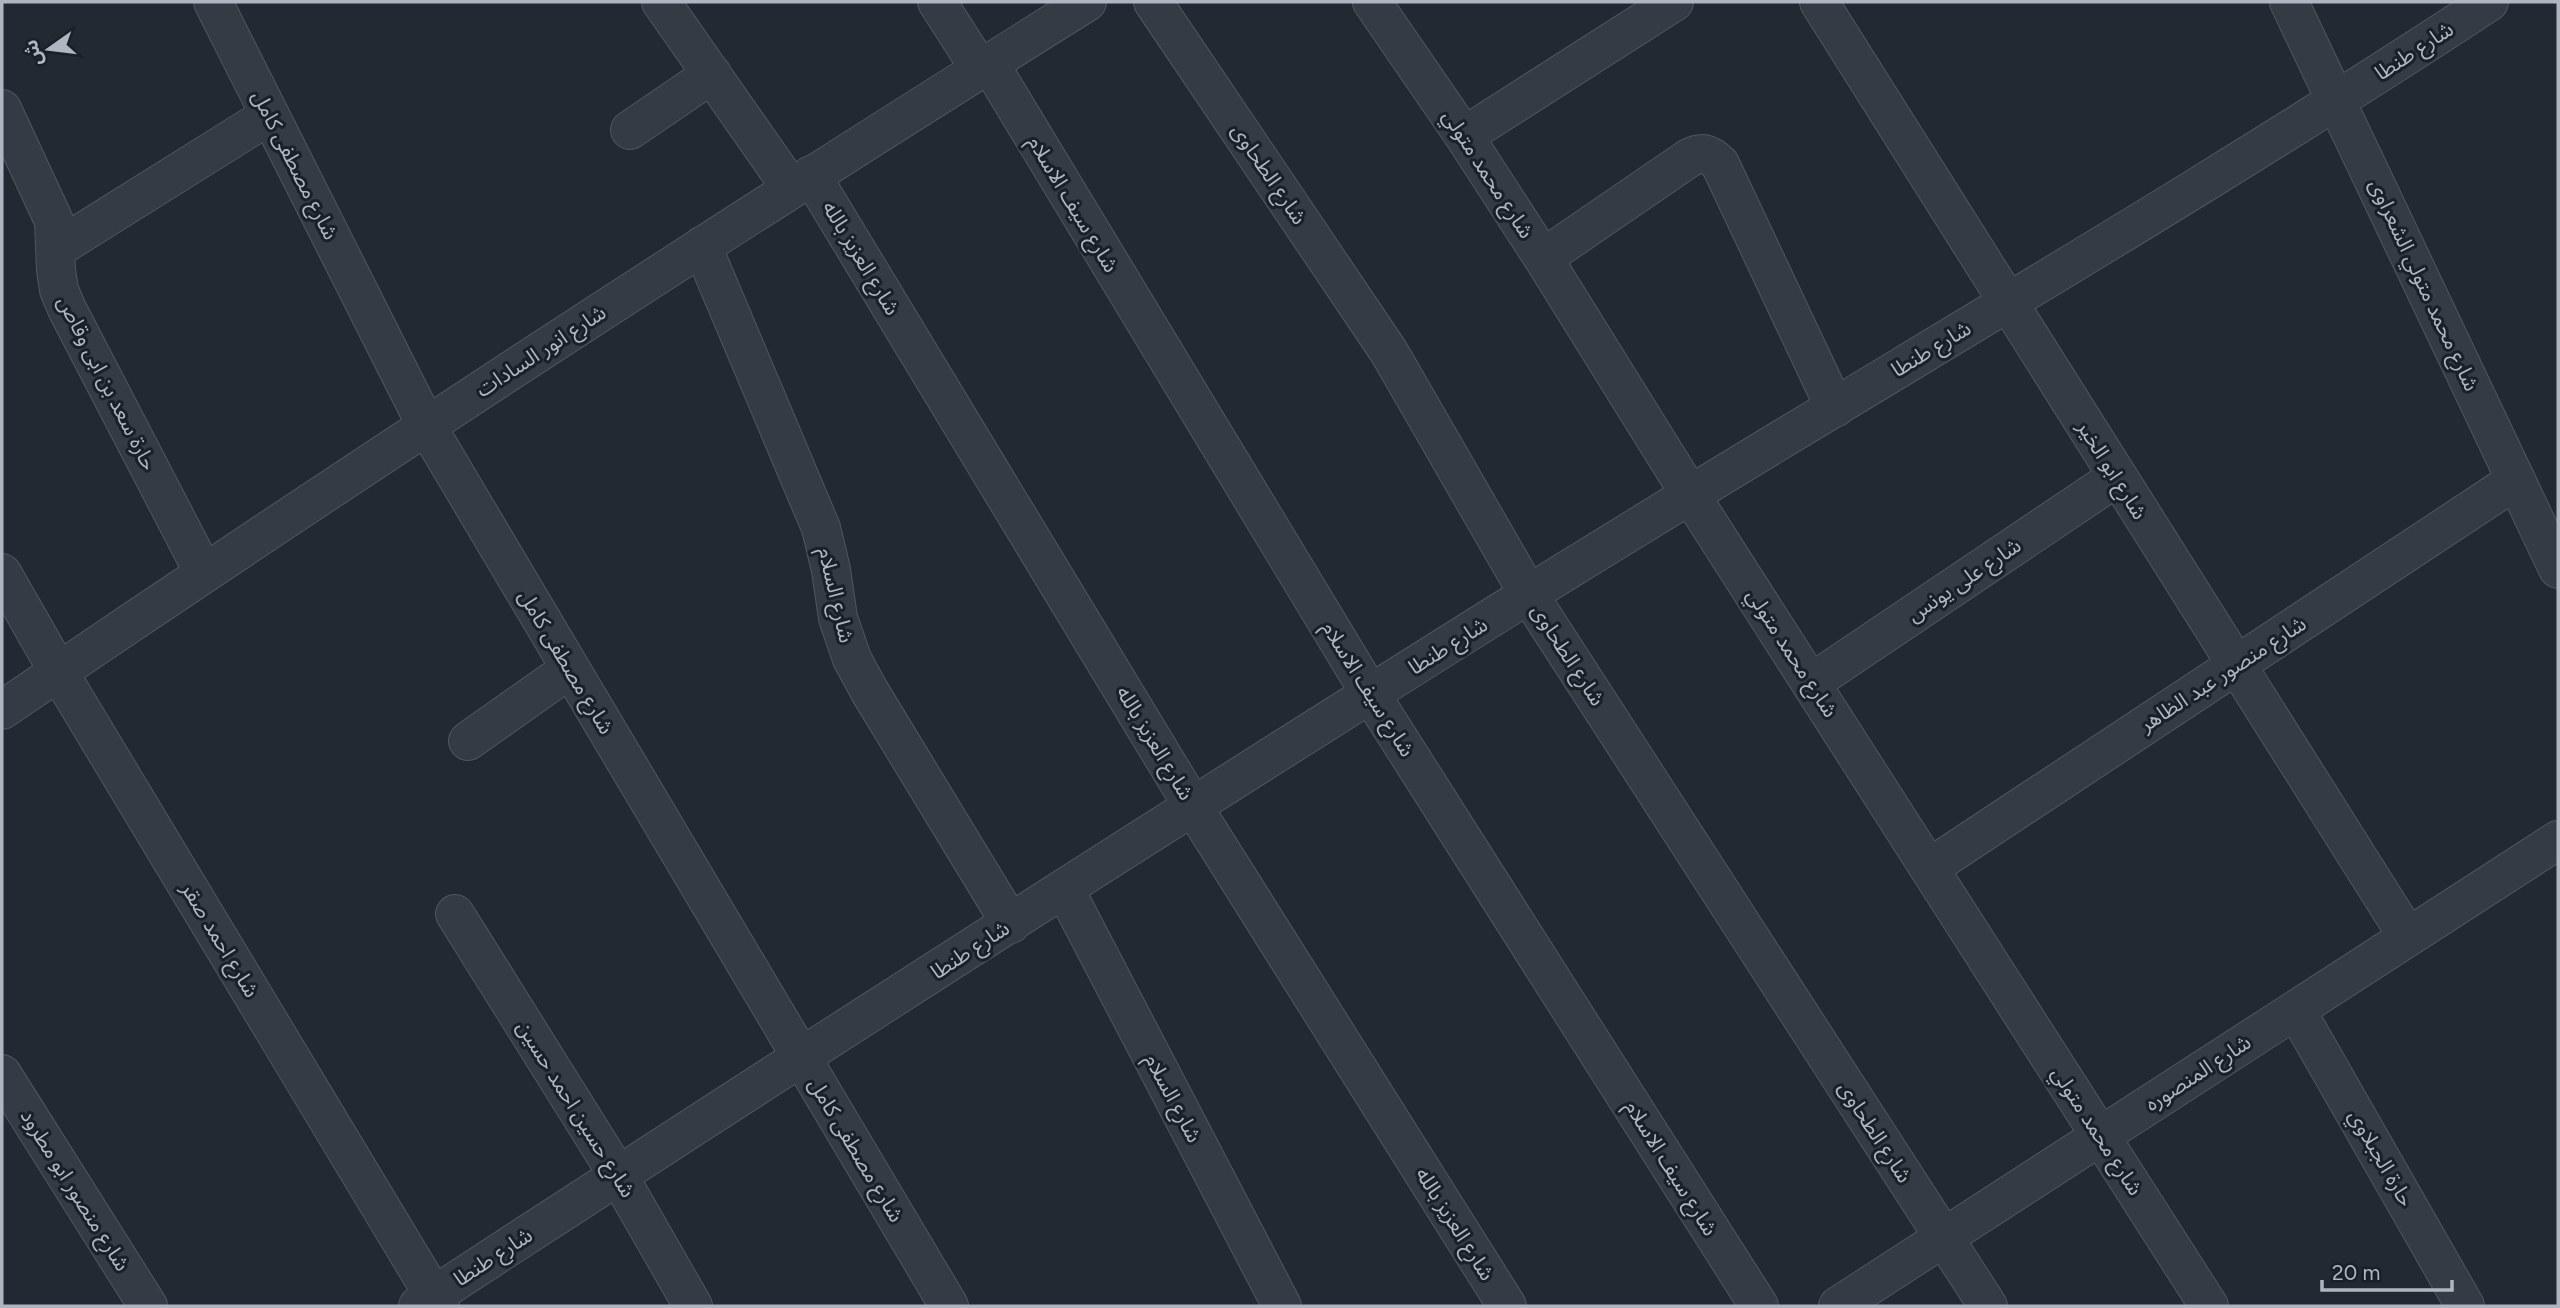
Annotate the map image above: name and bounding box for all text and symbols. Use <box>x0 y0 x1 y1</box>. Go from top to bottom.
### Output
north arrow <box>14 14 84 84</box>
street label: شارع طنطا <box>2370 16 2459 88</box>
text: ش <box>19 38 47 68</box>
street label: شارع مصطفى كامل <box>244 86 344 245</box>
street label: شارع محمد متولي <box>1434 105 1539 245</box>
street label: شارع الطحاوى <box>1224 119 1312 231</box>
street label: شارع سيف الاسلام <box>1019 131 1124 279</box>
street label: شارع محمد متولي الشعراوى <box>2361 175 2485 397</box>
street label: شارع العزيز بالله <box>815 196 905 321</box>
street label: حارة سعد بن ابى وقاص <box>53 291 162 474</box>
street label: شارع انور السادات <box>471 299 612 404</box>
street label: شارع طنطا <box>1886 315 1977 385</box>
street label: شارع ابو الخير <box>2069 415 2153 525</box>
street label: شارع على يونس <box>1902 532 2027 629</box>
street label: شارع السلام <box>809 545 860 646</box>
street label: شارع محمد متولي <box>1738 584 1843 724</box>
street label: شارع مصطفى كامل <box>511 585 619 740</box>
street label: شارع الطحاوى <box>1524 599 1611 712</box>
street label: شارع منصور عبد الظاهر <box>2134 611 2312 740</box>
street label: شارع طنطا <box>1404 612 1494 682</box>
street label: شارع سيف الاسلام <box>1313 616 1420 763</box>
street label: شارع العزيز بالله <box>1109 681 1199 806</box>
street label: شارع احمد صقر <box>173 877 265 1003</box>
street label: شارع طنطا <box>926 915 1015 987</box>
street label: شارع حسين احمد حسين <box>509 1016 641 1203</box>
street label: شارع المنصوره <box>2140 1029 2257 1119</box>
street label: شارع السلام <box>1136 1049 1207 1148</box>
street label: شارع محمد متولي <box>2043 1062 2148 1202</box>
street label: شارع مصطفى كامل <box>801 1073 909 1228</box>
street label: شارع الطحاوى <box>1831 1076 1918 1189</box>
street label: شارع سيف الاسلام <box>1616 1095 1723 1242</box>
street label: شارع منصور ابو مطرود <box>13 1104 135 1277</box>
street label: حارة الجبلاوي <box>2340 1105 2419 1213</box>
street label: شارع العزيز بالله <box>1408 1163 1500 1287</box>
street label: شارع طنطا <box>449 1222 538 1294</box>
scale bar <box>2322 1248 2452 1292</box>
text: 20 m <box>2332 1260 2380 1285</box>

